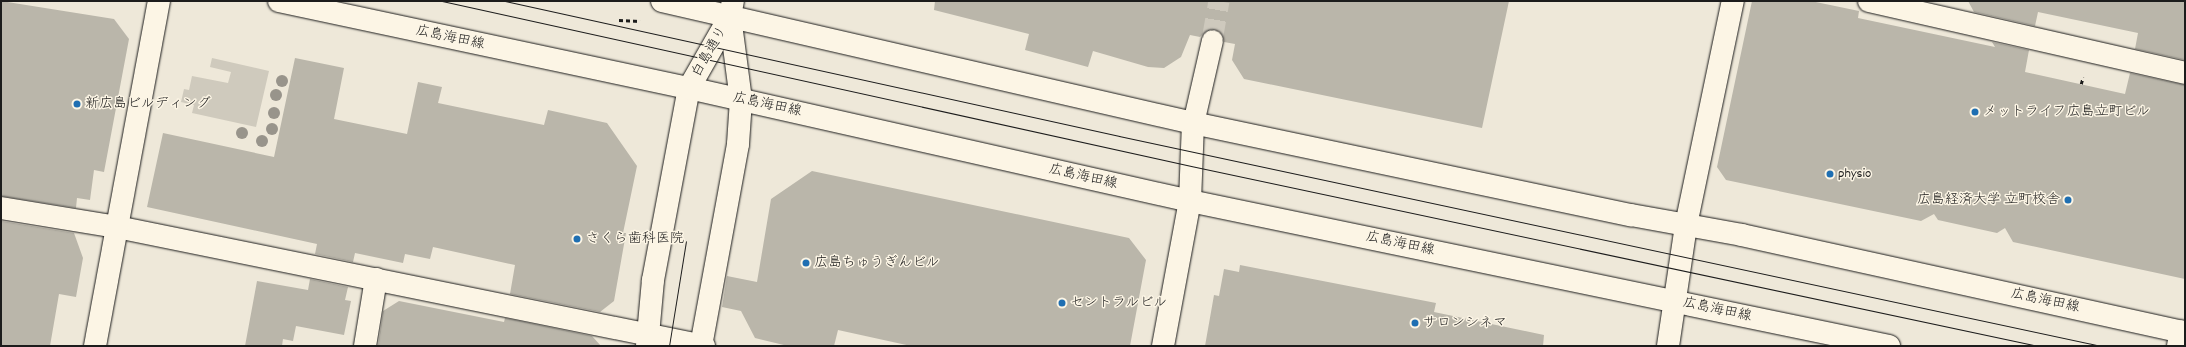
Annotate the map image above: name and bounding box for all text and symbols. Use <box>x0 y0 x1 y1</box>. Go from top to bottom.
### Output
street label: 広島海田線 <box>414 23 486 53</box>
street label: 白島通り <box>689 24 731 80</box>
street label: 広島海田線 <box>731 90 803 120</box>
place label: 新広島ビルディング <box>85 96 211 112</box>
marker: 新広島ビルディング <box>72 99 82 109</box>
place label: メットライフ広島立町ビル <box>1983 104 2151 120</box>
marker: メットライフ広島立町ビル <box>1970 107 1980 117</box>
street label: 広島海田線 <box>1047 161 1119 193</box>
place label: physio <box>1838 166 1871 182</box>
marker: physio <box>1825 169 1835 179</box>
place label: 広島経済大学 立町校舎 <box>1917 192 2060 208</box>
marker: 広島経済大学 立町校舎 <box>2063 195 2073 205</box>
street label: 広島海田線 <box>1364 229 1436 259</box>
place label: さくら歯科医院 <box>586 231 684 247</box>
marker: さくら歯科医院 <box>571 233 583 245</box>
place label: 広島ちゅうぎんビル <box>814 255 940 271</box>
marker: 広島ちゅうぎんビル <box>801 258 811 268</box>
street label: 広島海田線 <box>2009 286 2081 316</box>
place label: セントラルビル <box>1070 295 1168 311</box>
street label: 広島海田線 <box>1681 295 1753 325</box>
marker: セントラルビル <box>1057 298 1067 308</box>
place label: サロンシネマ <box>1423 315 1507 331</box>
marker: サロンシネマ <box>1410 318 1420 328</box>

